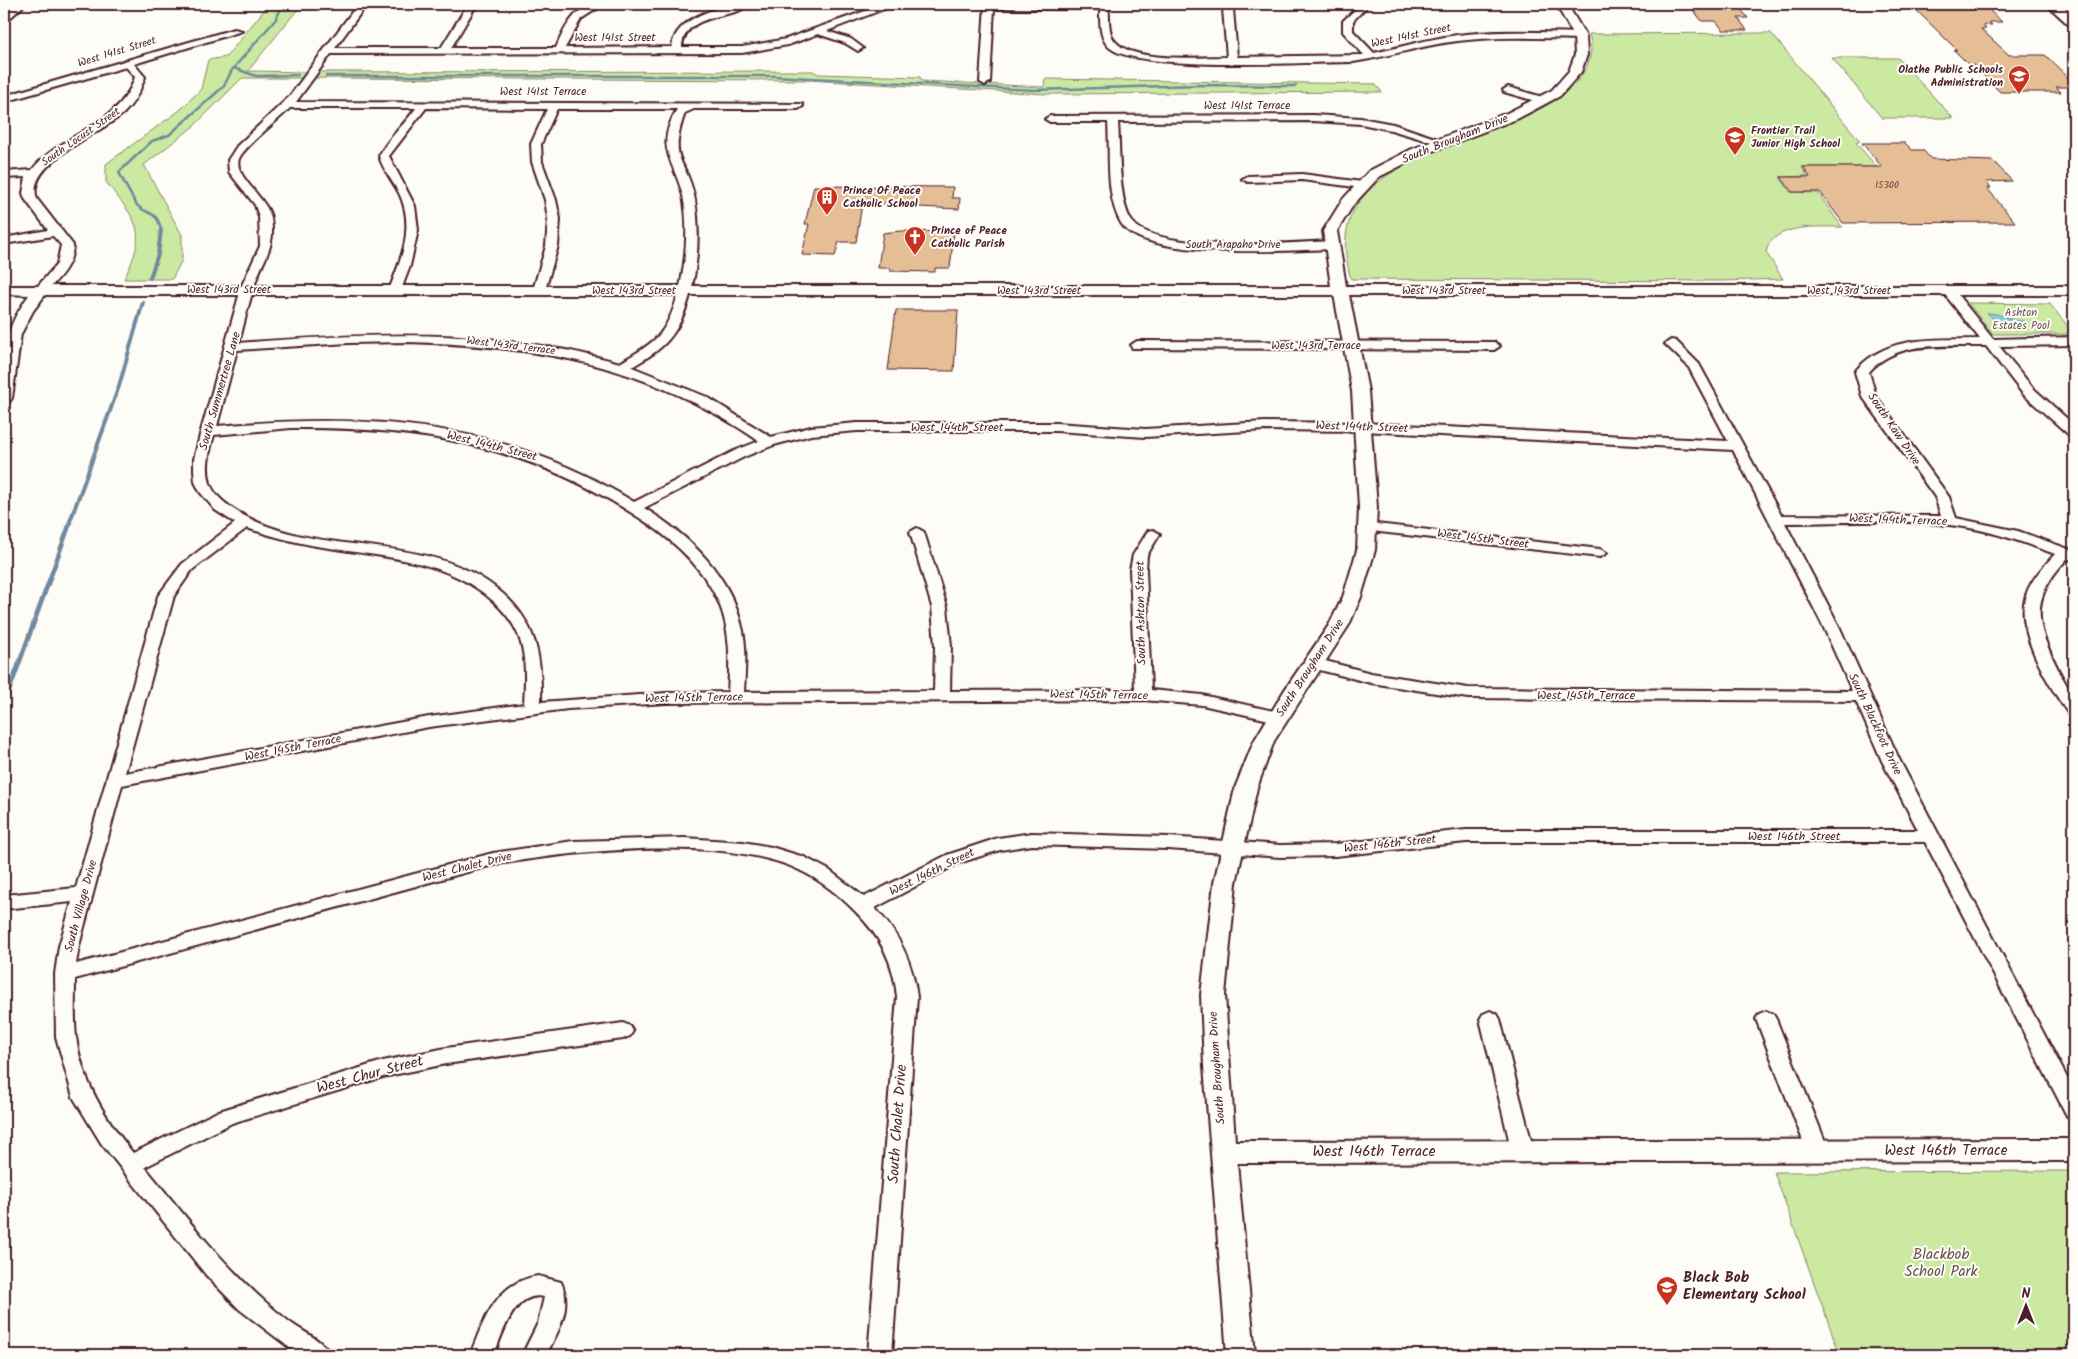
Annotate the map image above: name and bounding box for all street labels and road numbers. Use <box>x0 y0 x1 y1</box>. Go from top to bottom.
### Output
street label: West 141st Street <box>1369 19 1453 53</box>
street label: West 141st Street <box>574 29 656 47</box>
street label: West 141st Street <box>76 31 159 72</box>
street label: West 141st Terrace <box>500 83 586 101</box>
street label: West 141st Terrace <box>1204 97 1290 115</box>
street label: South Locust Street <box>38 103 125 171</box>
street label: South Brougham Drive <box>1399 109 1512 169</box>
street label: South Arapaho Drive <box>1186 236 1280 254</box>
street label: West 143rd Street <box>187 281 272 299</box>
street label: West 143rd Street <box>592 282 677 300</box>
street label: West 143rd Street <box>997 282 1082 300</box>
street label: West 143rd Street <box>1402 282 1487 300</box>
street label: West 143rd Street <box>1807 282 1892 300</box>
street label: South Summertree Lane <box>194 329 246 452</box>
street label: West 143rd Terrace <box>466 332 556 360</box>
street label: West 143rd Terrace <box>1271 337 1361 355</box>
street label: South Kaw Drive <box>1863 389 1926 470</box>
street label: West 144th Street <box>1315 416 1409 438</box>
street label: West 144th Street <box>911 418 1004 437</box>
street label: West 144th Street <box>445 426 540 467</box>
street label: West 144th Terrace <box>1849 509 1948 531</box>
street label: West 145th Street <box>1436 524 1530 554</box>
street label: South Ashton Street <box>1131 560 1151 665</box>
street label: South Brougham Drive <box>1271 615 1349 721</box>
street label: South Blackfoot Drive <box>1843 670 1907 779</box>
street label: West 145th Terrace <box>1050 685 1149 705</box>
street label: West 145th Terrace <box>1537 686 1636 705</box>
street label: West 145th Terrace <box>645 688 744 708</box>
street label: West 145th Terrace <box>243 729 344 767</box>
street label: West 146th Street <box>1748 827 1841 846</box>
street label: West 146th Street <box>1343 830 1437 858</box>
street label: West 146th Street <box>886 843 978 901</box>
street label: West Chalet Drive <box>420 847 514 887</box>
street label: South Village Drive <box>60 857 103 954</box>
street label: South Brougham Drive <box>1204 1010 1230 1125</box>
street label: West Chur Street <box>314 1049 426 1101</box>
street label: South Chalet Drive <box>882 1063 914 1184</box>
street label: West 146th Terrace <box>1884 1139 2008 1163</box>
street label: West 146th Terrace <box>1312 1140 1436 1164</box>

